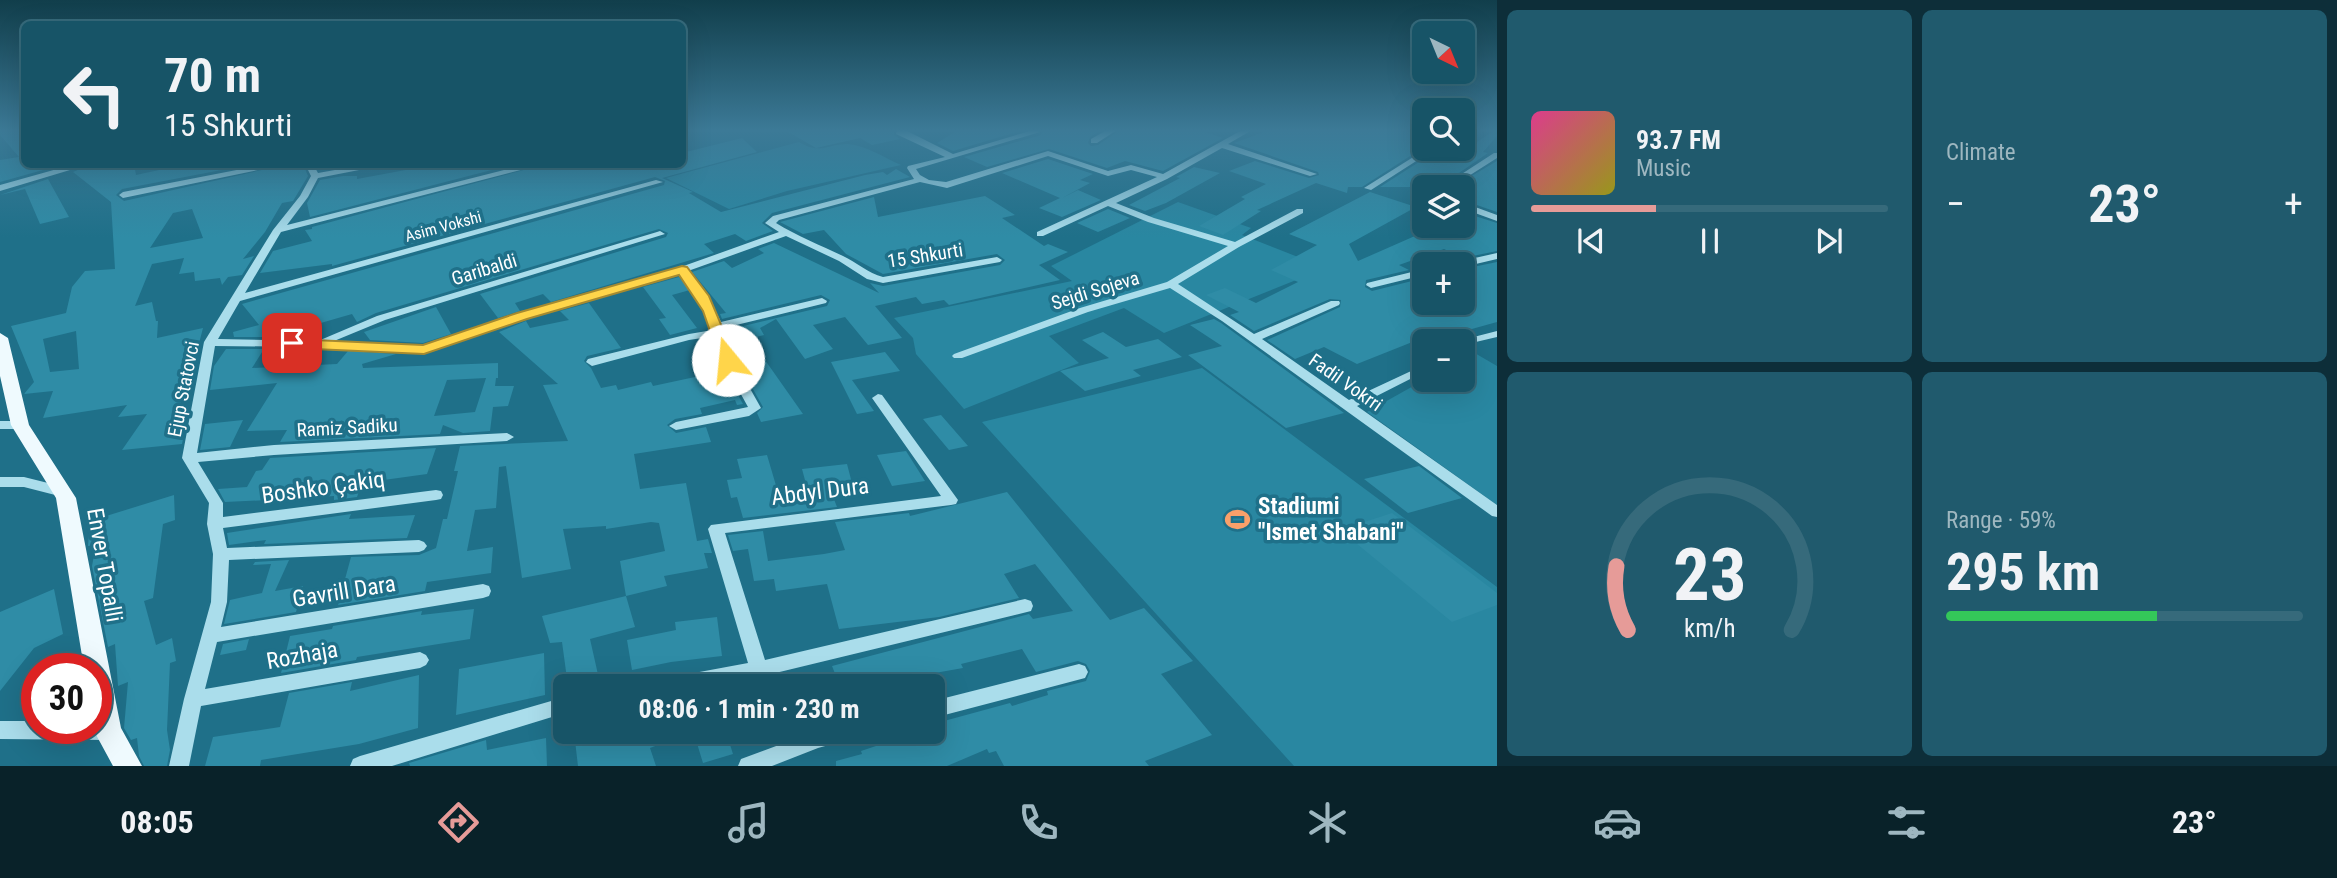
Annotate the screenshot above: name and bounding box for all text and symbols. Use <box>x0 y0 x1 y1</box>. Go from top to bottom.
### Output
north arrow <box>1412 21 1475 84</box>
map controls <box>1412 21 1475 392</box>
text: 70 m <box>164 47 261 104</box>
icon: left <box>49 49 140 140</box>
button: search <box>1412 98 1475 161</box>
text: 15 Shkurti <box>164 106 292 144</box>
text: 93.7 FM <box>1636 125 1721 155</box>
text: Climate <box>1946 139 2016 166</box>
text: Music <box>1636 155 1691 182</box>
text: 23° <box>2088 174 2161 235</box>
button: layers <box>1412 175 1475 238</box>
text: − <box>1946 182 1965 226</box>
text: + <box>2284 182 2303 226</box>
street label: Asim Vokshi <box>403 207 483 246</box>
icon: previous <box>1572 222 1610 260</box>
icon: pause <box>1691 222 1729 260</box>
icon: next <box>1810 222 1848 260</box>
street label: 15 Shkurti <box>886 238 964 273</box>
street label: Garibaldi <box>449 249 520 290</box>
button: + <box>1412 252 1475 315</box>
street label: Sejdi Sojeva <box>1048 266 1142 315</box>
pin <box>262 313 322 373</box>
position arrow <box>691 323 765 397</box>
icon: arrive <box>273 324 311 362</box>
button: − <box>1412 329 1475 392</box>
street label: Ejup Statovci <box>163 339 204 439</box>
street label: Fadil Vokrri <box>1304 349 1387 416</box>
street label: Ramiz Sadiku <box>296 413 398 442</box>
street label: Boshko Çakiq <box>260 465 386 510</box>
street label: Abdyl Dura <box>770 472 870 511</box>
place label: Stadiumi "Ismet Shabani" <box>1258 493 1404 546</box>
sports icon: Stadiumi "Ismet Shabani" <box>1224 505 1252 533</box>
street label: Enver Topalli <box>81 506 128 624</box>
text: Range · 59% <box>1946 507 2056 534</box>
text: 23 <box>1673 532 1746 618</box>
text: 295 km <box>1946 542 2100 603</box>
street label: Gavrill Dara <box>291 570 398 613</box>
text: km/h <box>1684 614 1735 643</box>
street label: Rozhaja <box>264 636 340 675</box>
speed limit sign: 30 <box>21 653 112 744</box>
text: 08:06 · 1 min · 230 m <box>639 694 859 724</box>
icon: directions <box>434 798 483 847</box>
icon: music <box>724 798 773 847</box>
icon: phone <box>1014 798 1063 847</box>
icon: climate <box>1303 798 1352 847</box>
icon: car <box>1593 798 1642 847</box>
icon: filters <box>1882 798 1931 847</box>
text: 08:05 <box>120 803 194 841</box>
text: 23° <box>2172 803 2217 841</box>

